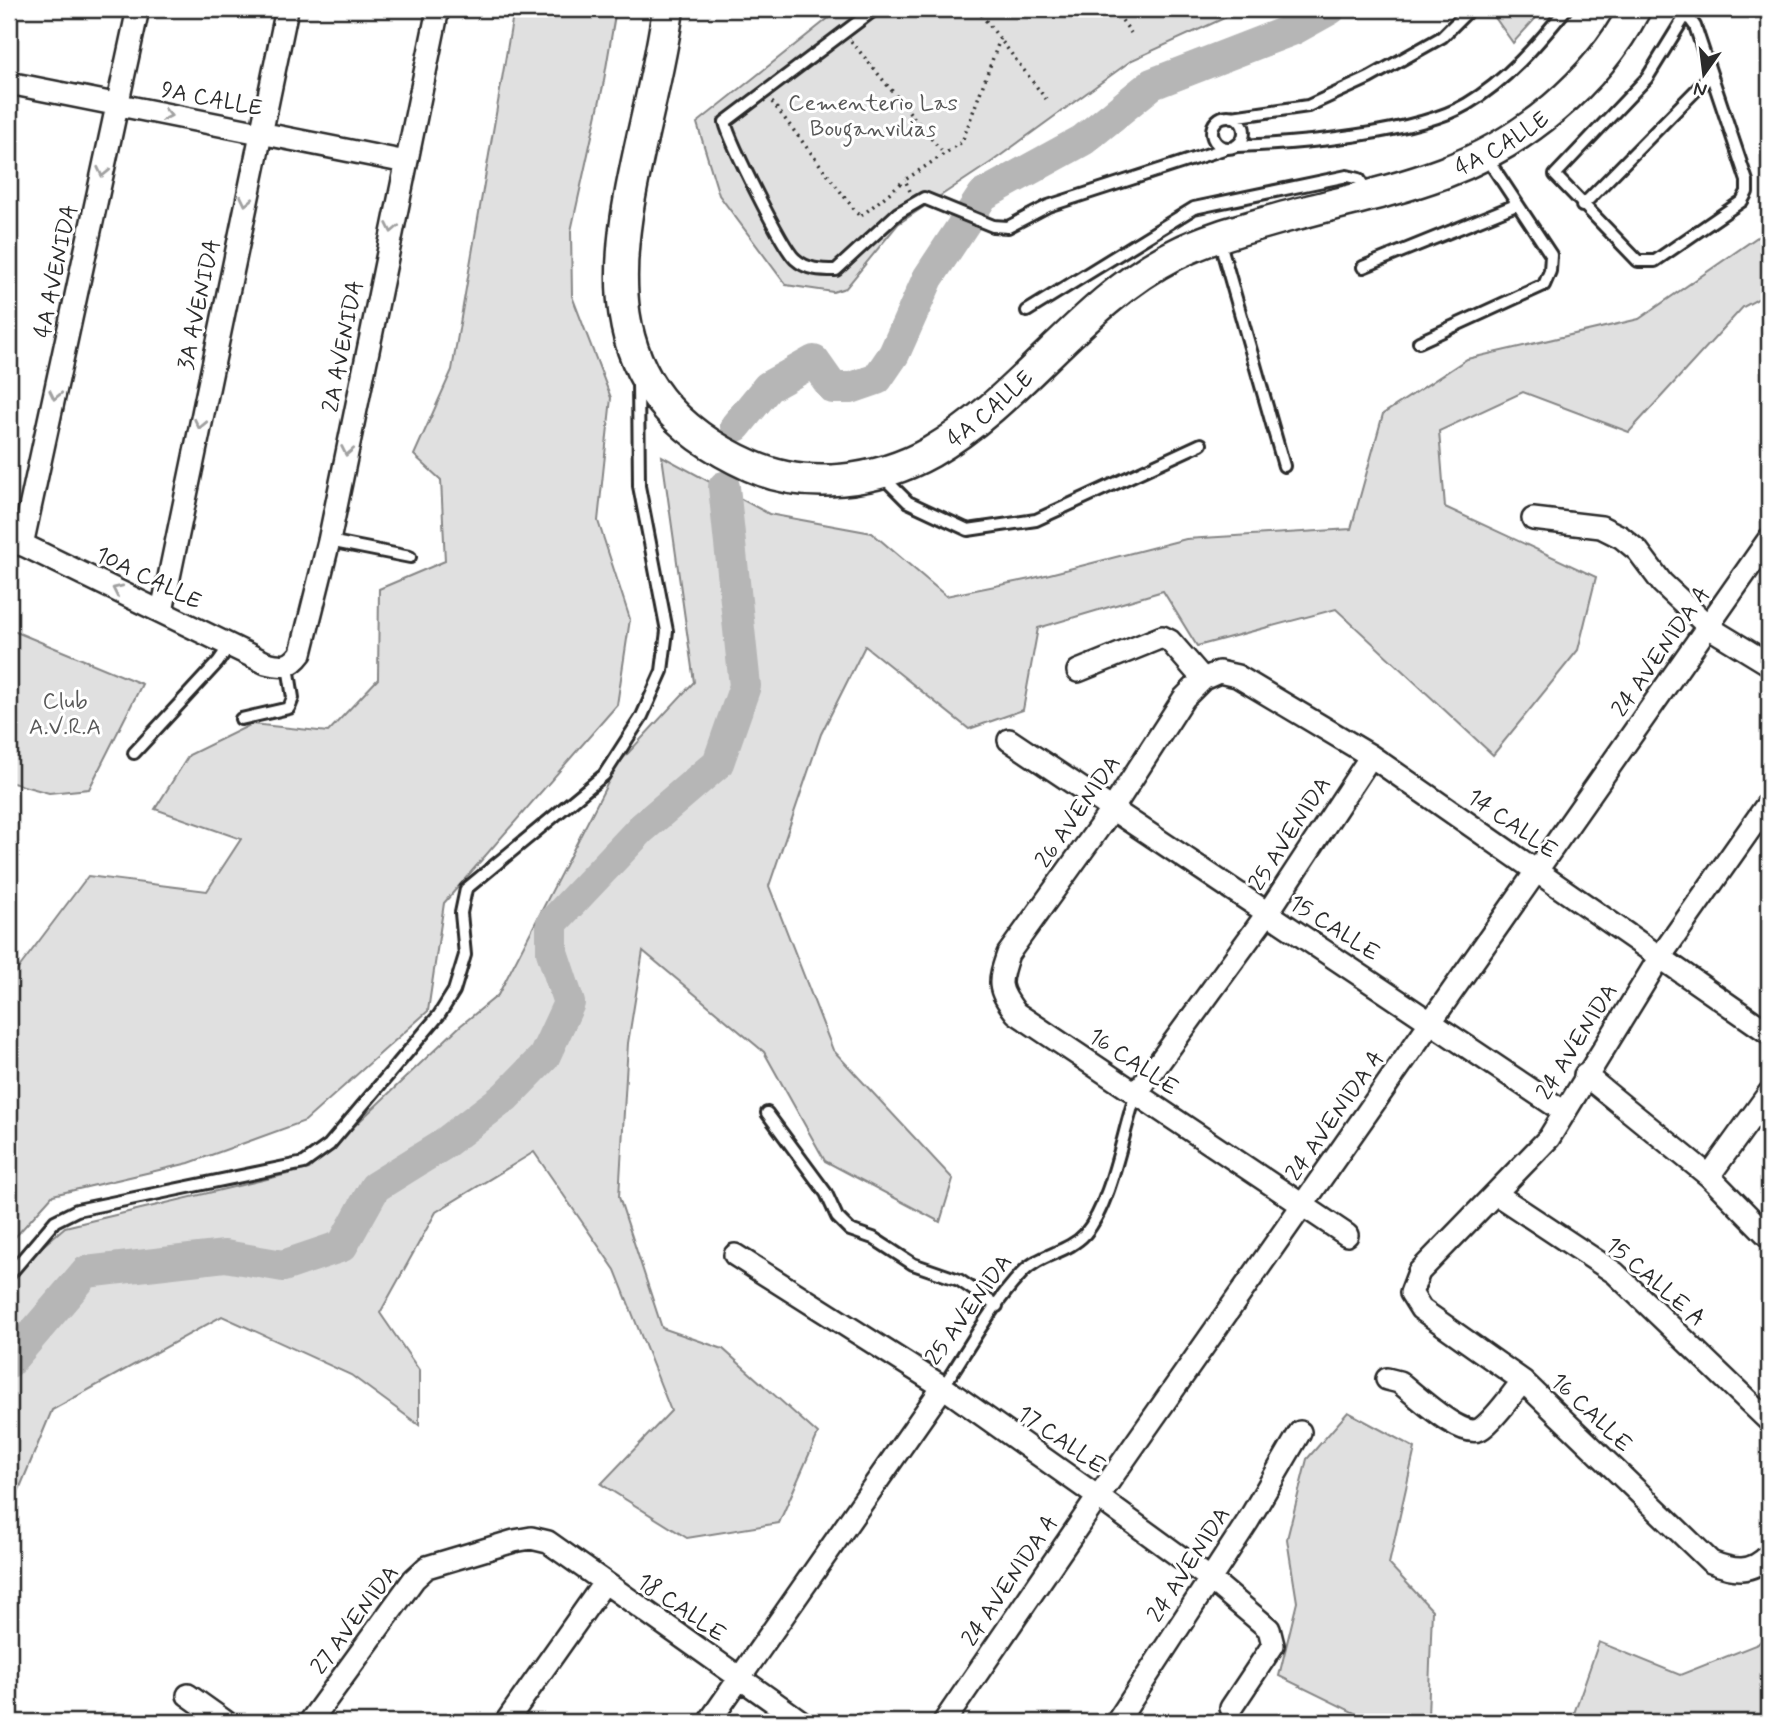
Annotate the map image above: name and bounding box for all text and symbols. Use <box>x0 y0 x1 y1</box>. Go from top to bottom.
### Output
north arrow <box>1670 38 1740 108</box>
street label: 9A CALLE <box>159 75 265 124</box>
text: N <box>1691 75 1709 103</box>
park label: Cementerio Las Bouganvilias <box>788 89 958 147</box>
street label: 4A CALLE <box>1450 105 1556 184</box>
one-way arrow <box>161 107 173 122</box>
one-way arrow <box>96 166 111 178</box>
one-way arrow <box>239 195 254 207</box>
street label: 4A AVENIDA <box>28 202 86 341</box>
one-way arrow <box>386 222 401 234</box>
street label: 3A AVENIDA <box>171 236 228 373</box>
street label: 2A AVENIDA <box>316 278 371 415</box>
street label: 4A CALLE <box>941 364 1041 455</box>
one-way arrow <box>48 389 63 401</box>
one-way arrow <box>194 418 209 430</box>
one-way arrow <box>340 445 355 457</box>
street label: 10A CALLE <box>90 540 206 617</box>
street label: 24 AVENIDA A <box>1606 581 1718 723</box>
one-way arrow <box>111 584 124 598</box>
park label: Club A.V.R.A <box>29 687 101 743</box>
street label: 26 AVENIDA <box>1029 750 1128 874</box>
street label: 25 AVENIDA <box>1243 771 1339 897</box>
street label: 14 CALLE <box>1461 783 1563 867</box>
street label: 15 CALLE <box>1283 888 1385 969</box>
street label: 24 AVENIDA <box>1530 978 1625 1106</box>
street label: 16 CALLE <box>1082 1022 1184 1104</box>
street label: 24 AVENIDA A <box>1280 1045 1392 1187</box>
street label: 15 CALLE A <box>1598 1231 1711 1334</box>
street label: 25 AVENIDA <box>919 1249 1020 1372</box>
street label: 16 CALLE <box>1543 1367 1638 1460</box>
street label: 17 CALLE <box>1011 1399 1111 1482</box>
street label: 24 AVENIDA <box>1141 1502 1238 1628</box>
street label: 24 AVENIDA A <box>956 1510 1066 1653</box>
street label: 27 AVENIDA <box>305 1560 406 1681</box>
street label: 18 CALLE <box>630 1567 731 1650</box>

